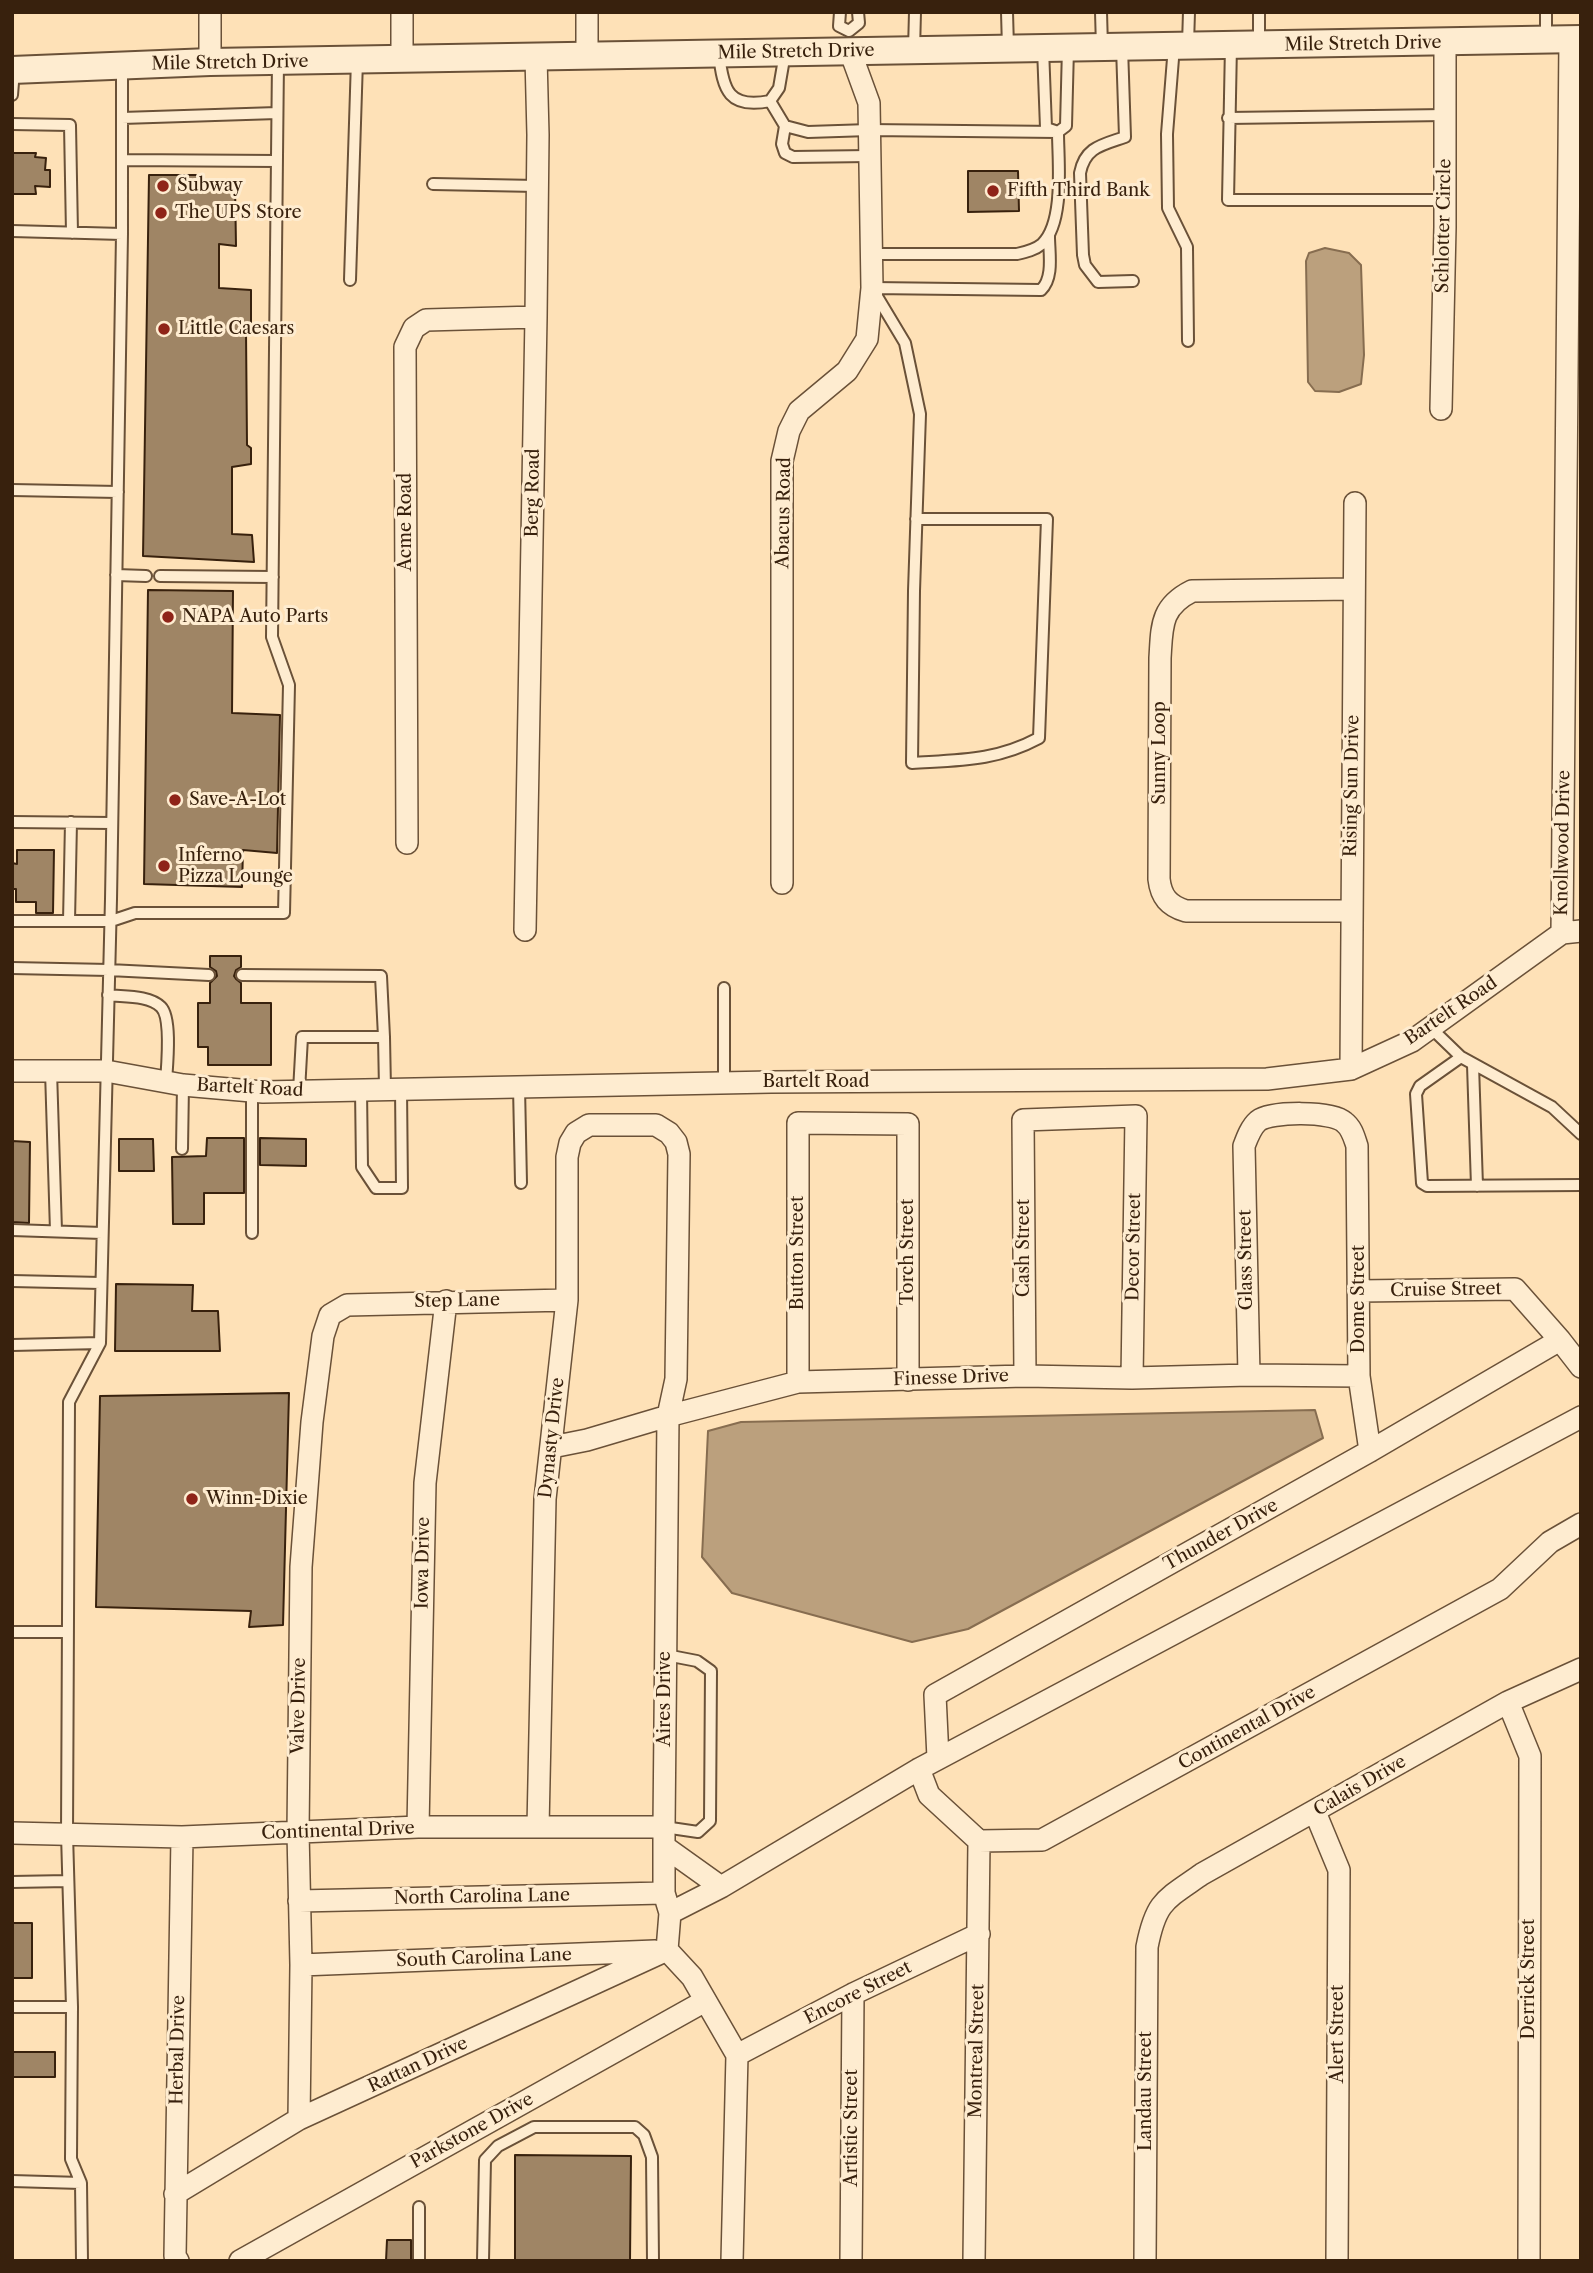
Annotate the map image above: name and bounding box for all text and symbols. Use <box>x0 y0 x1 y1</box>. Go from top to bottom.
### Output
street label: Mile Stretch Drive <box>1284 32 1442 56</box>
street label: Mile Stretch Drive <box>717 40 875 64</box>
street label: Mile Stretch Drive <box>151 51 309 75</box>
street label: Schlotter Circle <box>1432 159 1456 293</box>
place label: Subway <box>177 175 243 197</box>
marker: Subway <box>155 178 171 194</box>
place label: Fifth Third Bank <box>1007 180 1150 202</box>
marker: Fifth Third Bank <box>985 183 1001 199</box>
place label: The UPS Store <box>175 202 302 224</box>
marker: The UPS Store <box>153 205 169 221</box>
place label: Little Caesars <box>178 318 294 340</box>
marker: Little Caesars <box>156 321 172 337</box>
street label: Berg Road <box>521 448 545 538</box>
street label: Abacus Road <box>772 457 796 569</box>
street label: Acme Road <box>395 473 417 571</box>
place label: NAPA Auto Parts <box>182 606 328 628</box>
marker: NAPA Auto Parts <box>160 609 176 625</box>
street label: Sunny Loop <box>1149 701 1171 805</box>
street label: Rising Sun Drive <box>1340 715 1364 857</box>
street label: Knollwood Drive <box>1551 770 1575 916</box>
place label: Save-A-Lot <box>189 789 286 811</box>
marker: Save-A-Lot <box>167 792 183 808</box>
place label: Inferno Pizza Lounge <box>178 845 293 888</box>
marker: Inferno Pizza Lounge <box>156 858 172 874</box>
street label: Bartelt Road <box>1401 972 1501 1050</box>
street label: Bartelt Road <box>762 1071 870 1093</box>
street label: Bartelt Road <box>196 1074 304 1102</box>
street label: Decor Street <box>1122 1193 1146 1301</box>
street label: Button Street <box>787 1196 809 1310</box>
street label: Torch Street <box>897 1199 919 1305</box>
street label: Cash Street <box>1013 1199 1035 1297</box>
street label: Glass Street <box>1234 1209 1258 1311</box>
street label: Dome Street <box>1348 1245 1370 1353</box>
street label: Cruise Street <box>1390 1278 1502 1302</box>
street label: Step Lane <box>414 1289 500 1313</box>
street label: Finesse Drive <box>893 1365 1009 1391</box>
street label: Dynasty Drive <box>535 1377 569 1499</box>
place label: Winn-Dixie <box>206 1488 308 1510</box>
marker: Winn-Dixie <box>184 1491 200 1507</box>
street label: Thunder Drive <box>1160 1495 1282 1575</box>
street label: Iowa Drive <box>411 1517 435 1609</box>
street label: Aires Drive <box>654 1651 676 1747</box>
street label: Valve Drive <box>287 1657 311 1755</box>
street label: Continental Drive <box>1175 1681 1319 1775</box>
street label: Calais Drive <box>1310 1751 1410 1821</box>
street label: Continental Drive <box>261 1818 415 1844</box>
street label: North Carolina Lane <box>394 1885 570 1909</box>
street label: Derrick Street <box>1518 1919 1540 2039</box>
street label: South Carolina Lane <box>396 1944 572 1972</box>
street label: Encore Street <box>801 1957 915 2029</box>
street label: Montreal Street <box>965 1984 989 2118</box>
street label: Alert Street <box>1327 1985 1349 2083</box>
street label: Herbal Drive <box>166 1995 190 2105</box>
street label: Landau Street <box>1135 2031 1157 2151</box>
street label: Rattan Drive <box>365 2032 471 2098</box>
street label: Artistic Street <box>841 2069 863 2187</box>
street label: Parkstone Drive <box>407 2088 537 2174</box>

